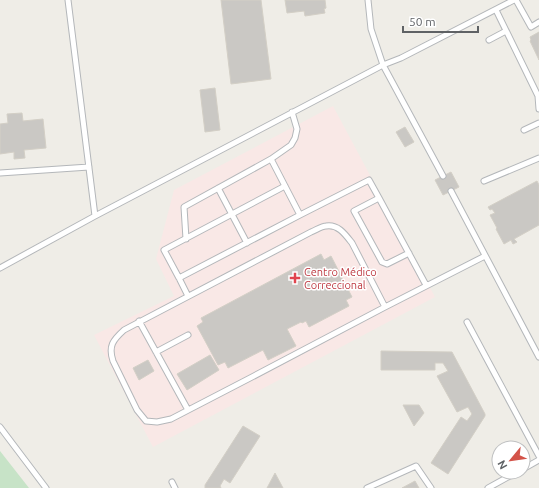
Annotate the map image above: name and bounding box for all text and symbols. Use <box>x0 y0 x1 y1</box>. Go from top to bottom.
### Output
scale bar <box>403 8 478 34</box>
text: 50 m <box>409 15 436 28</box>
place label: Centro Médico Correccional <box>304 266 377 291</box>
marker: Centro Médico Correccional <box>289 272 301 284</box>
north arrow <box>491 440 531 480</box>
text: N <box>495 458 509 471</box>

